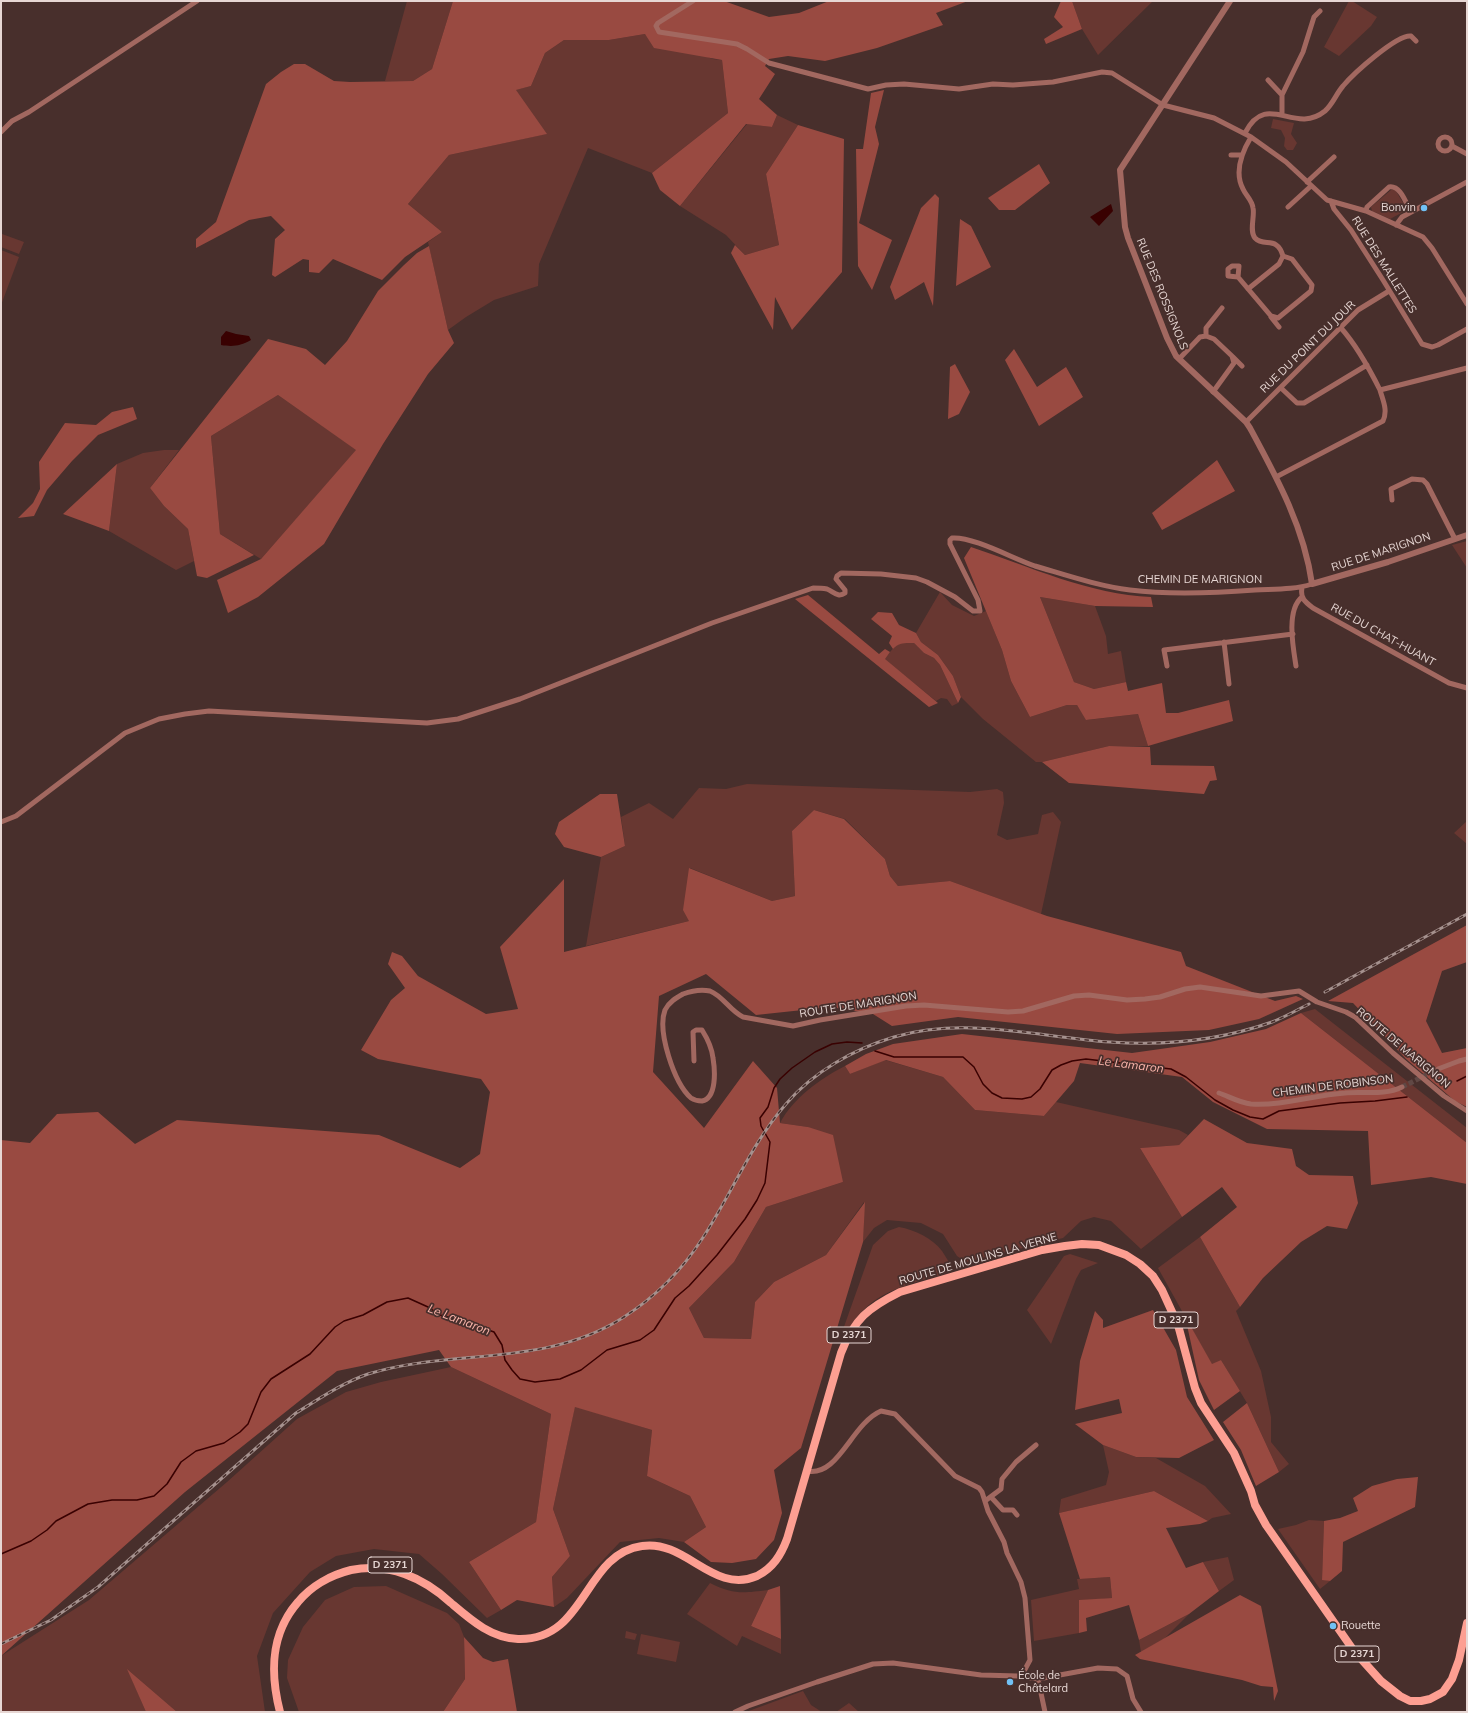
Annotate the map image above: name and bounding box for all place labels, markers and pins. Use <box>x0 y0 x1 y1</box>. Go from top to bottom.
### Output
place label: Bonvin <box>1381 201 1416 215</box>
marker: Bonvin <box>1419 203 1429 213</box>
place label: Rouette <box>1341 1619 1381 1633</box>
marker: Rouette <box>1328 1621 1338 1631</box>
place label: École de Châtelard <box>1018 1669 1068 1695</box>
marker: École de Châtelard <box>1005 1677 1015 1687</box>

